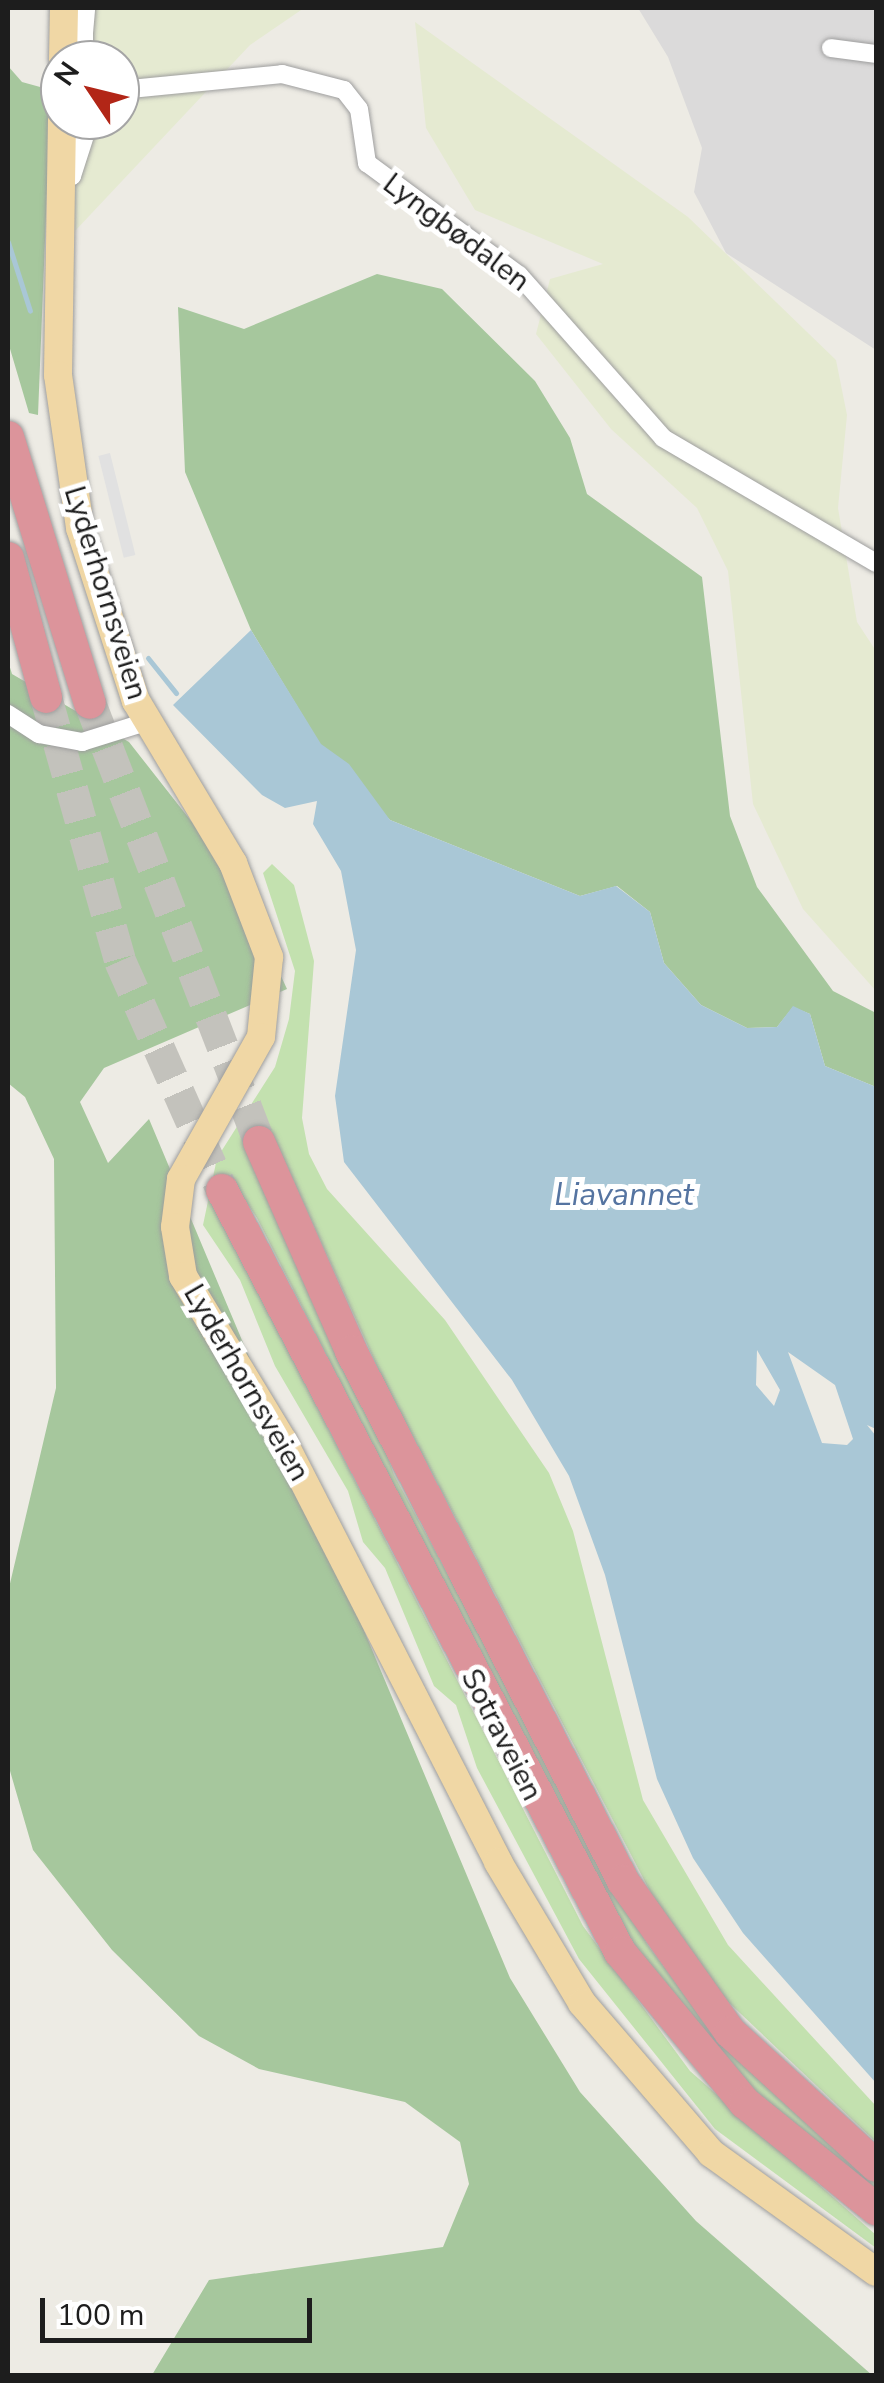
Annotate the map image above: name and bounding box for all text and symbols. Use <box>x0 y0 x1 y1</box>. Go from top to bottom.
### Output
north arrow <box>40 40 140 140</box>
text: N <box>45 54 89 93</box>
street label: Lyngbødalen <box>376 166 536 300</box>
street label: Lyderhornsveien <box>55 482 155 704</box>
water label: Liavannet <box>554 1176 694 1214</box>
street label: Lyderhornsveien <box>175 1278 317 1488</box>
street label: Sotraveien <box>453 1663 549 1807</box>
scale bar <box>45 2278 318 2340</box>
text: 100 m <box>57 2295 144 2336</box>

